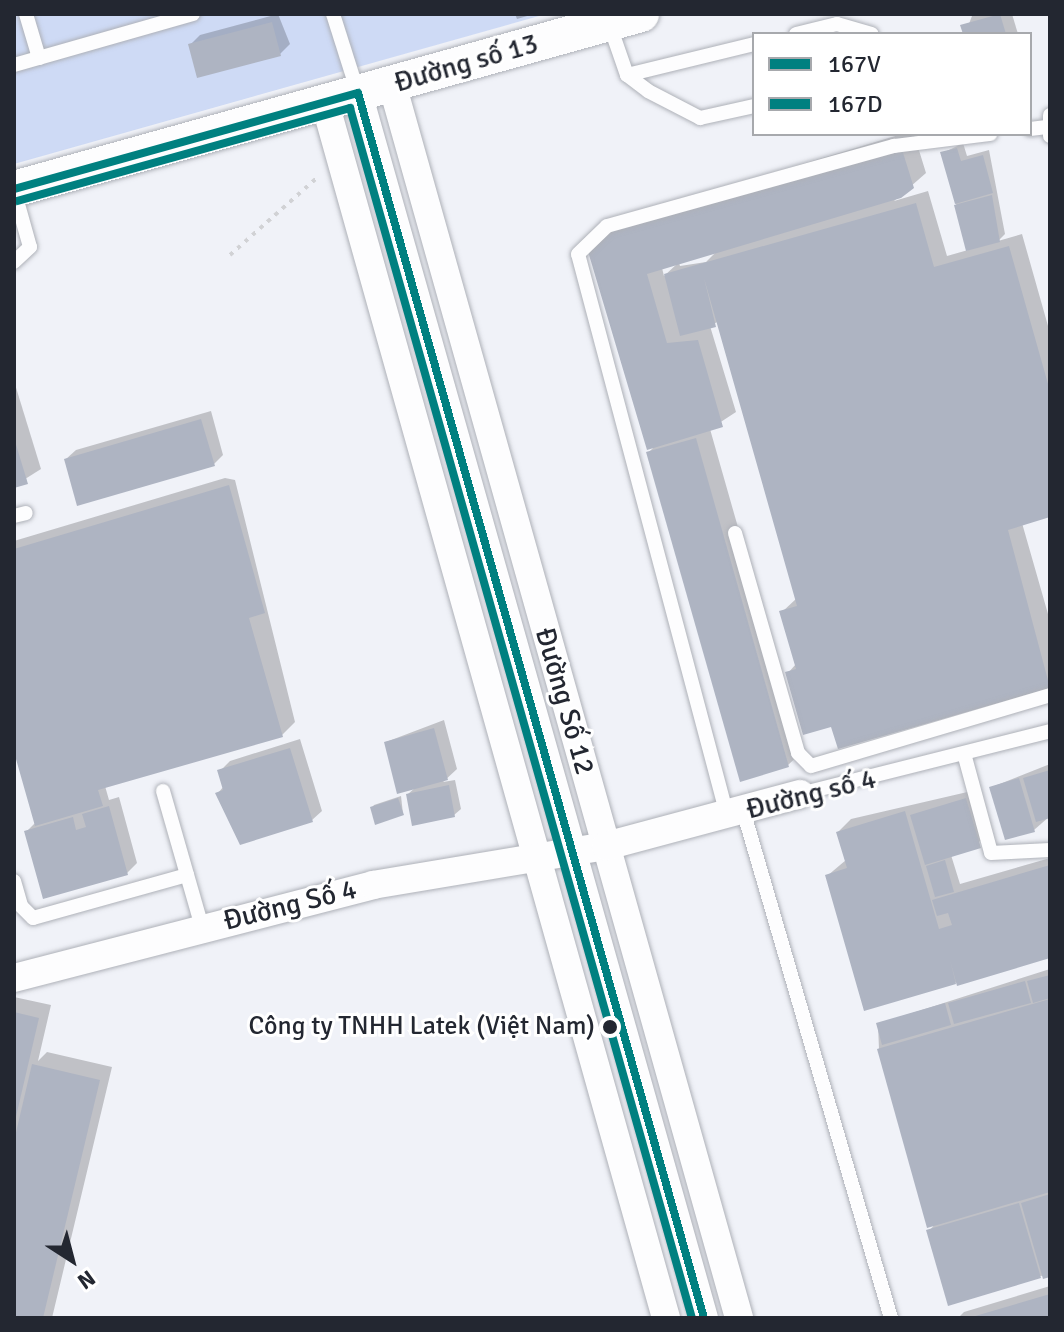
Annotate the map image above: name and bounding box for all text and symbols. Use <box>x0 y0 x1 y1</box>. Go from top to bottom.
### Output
street label: Đường số 13 <box>390 26 542 100</box>
legend <box>752 32 1032 136</box>
text: 167V <box>828 49 881 79</box>
text: 167D <box>828 89 882 119</box>
street label: Đường Số 12 <box>528 624 602 778</box>
street label: Đường số 4 <box>742 762 880 826</box>
street label: Đường Số 4 <box>220 872 360 938</box>
place label: Công ty TNHH Latek (Việt Nam) <box>249 1011 595 1043</box>
marker: Công ty TNHH Latek (Việt Nam) <box>602 1019 618 1035</box>
north arrow <box>32 1220 112 1300</box>
text: N <box>72 1264 101 1295</box>

